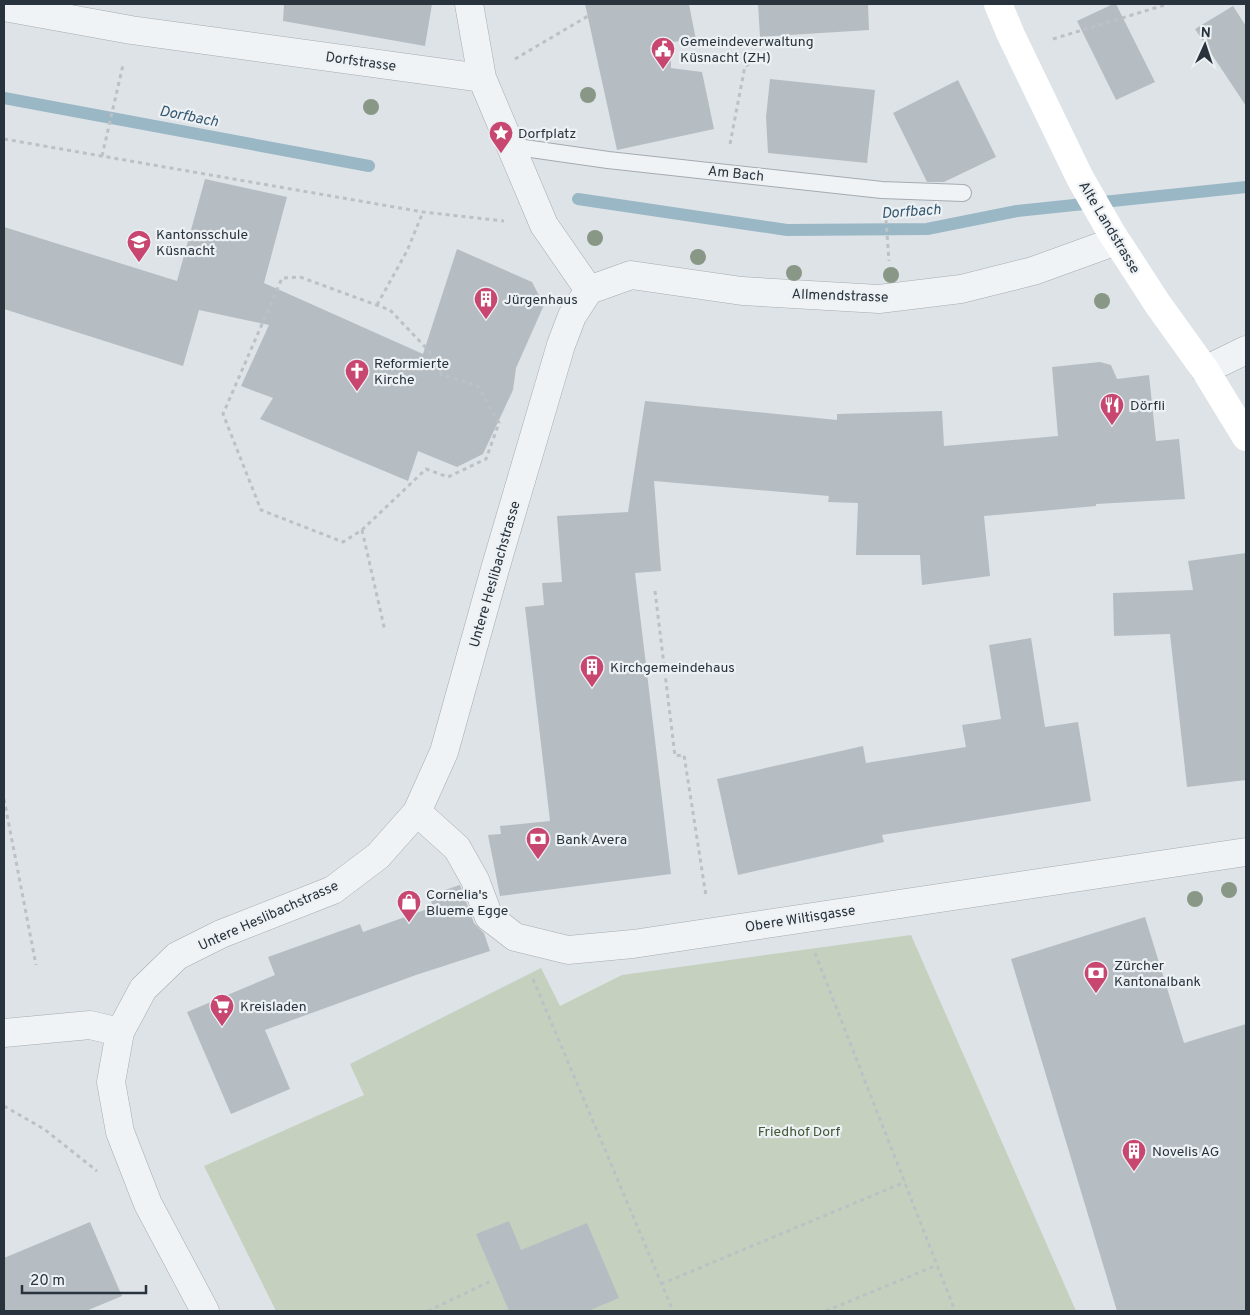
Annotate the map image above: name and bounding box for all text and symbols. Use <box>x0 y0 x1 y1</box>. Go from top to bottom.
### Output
north arrow <box>1180 20 1230 70</box>
text: N <box>1200 25 1211 42</box>
place label: Gemeindeverwaltung Küsnacht (ZH) <box>680 34 814 67</box>
public building icon: Gemeindeverwaltung Küsnacht (ZH) <box>650 36 676 70</box>
street label: Dorfstrasse <box>324 49 397 76</box>
water label: Dorfbach <box>158 102 220 132</box>
place icon: Dorfplatz <box>488 120 514 154</box>
place label: Dorfplatz <box>518 126 576 143</box>
street label: Am Bach <box>707 163 765 186</box>
street label: Alte Landstrasse <box>1074 179 1143 277</box>
water label: Dorfbach <box>881 201 941 224</box>
place label: Kantonsschule Küsnacht <box>156 227 248 260</box>
school or university icon: Kantonsschule Küsnacht <box>126 229 152 263</box>
building icon: Jürgenhaus <box>473 286 499 320</box>
street label: Allmendstrasse <box>791 286 889 307</box>
place label: Jürgenhaus <box>504 292 578 309</box>
place label: Reformierte Kirche <box>374 356 449 389</box>
church icon: Reformierte Kirche <box>344 358 370 392</box>
restaurant icon: Dörfli <box>1099 392 1125 426</box>
place label: Dörfli <box>1130 398 1165 415</box>
street label: Untere Heslibachstrasse <box>466 499 525 650</box>
building icon: Kirchgemeindehaus <box>579 654 605 688</box>
place label: Kirchgemeindehaus <box>610 660 735 677</box>
bank icon: Bank Avera <box>525 826 551 860</box>
place label: Bank Avera <box>556 832 627 849</box>
street label: Untere Heslibachstrasse <box>196 878 341 955</box>
place label: Cornelia's Blueme Egge <box>426 887 508 920</box>
shop icon: Cornelia's Blueme Egge <box>396 889 422 923</box>
street label: Obere Wiltisgasse <box>744 902 857 937</box>
place label: Zürcher Kantonalbank <box>1114 958 1201 991</box>
bank icon: Zürcher Kantonalbank <box>1083 960 1109 994</box>
supermarket icon: Kreisladen <box>209 993 235 1027</box>
place label: Kreisladen <box>240 999 307 1016</box>
park label: Friedhof Dorf <box>758 1124 841 1141</box>
building icon: Novelis AG <box>1121 1138 1147 1172</box>
place label: Novelis AG <box>1152 1144 1219 1161</box>
scale bar <box>22 1262 146 1294</box>
text: 20 m <box>30 1272 65 1291</box>

